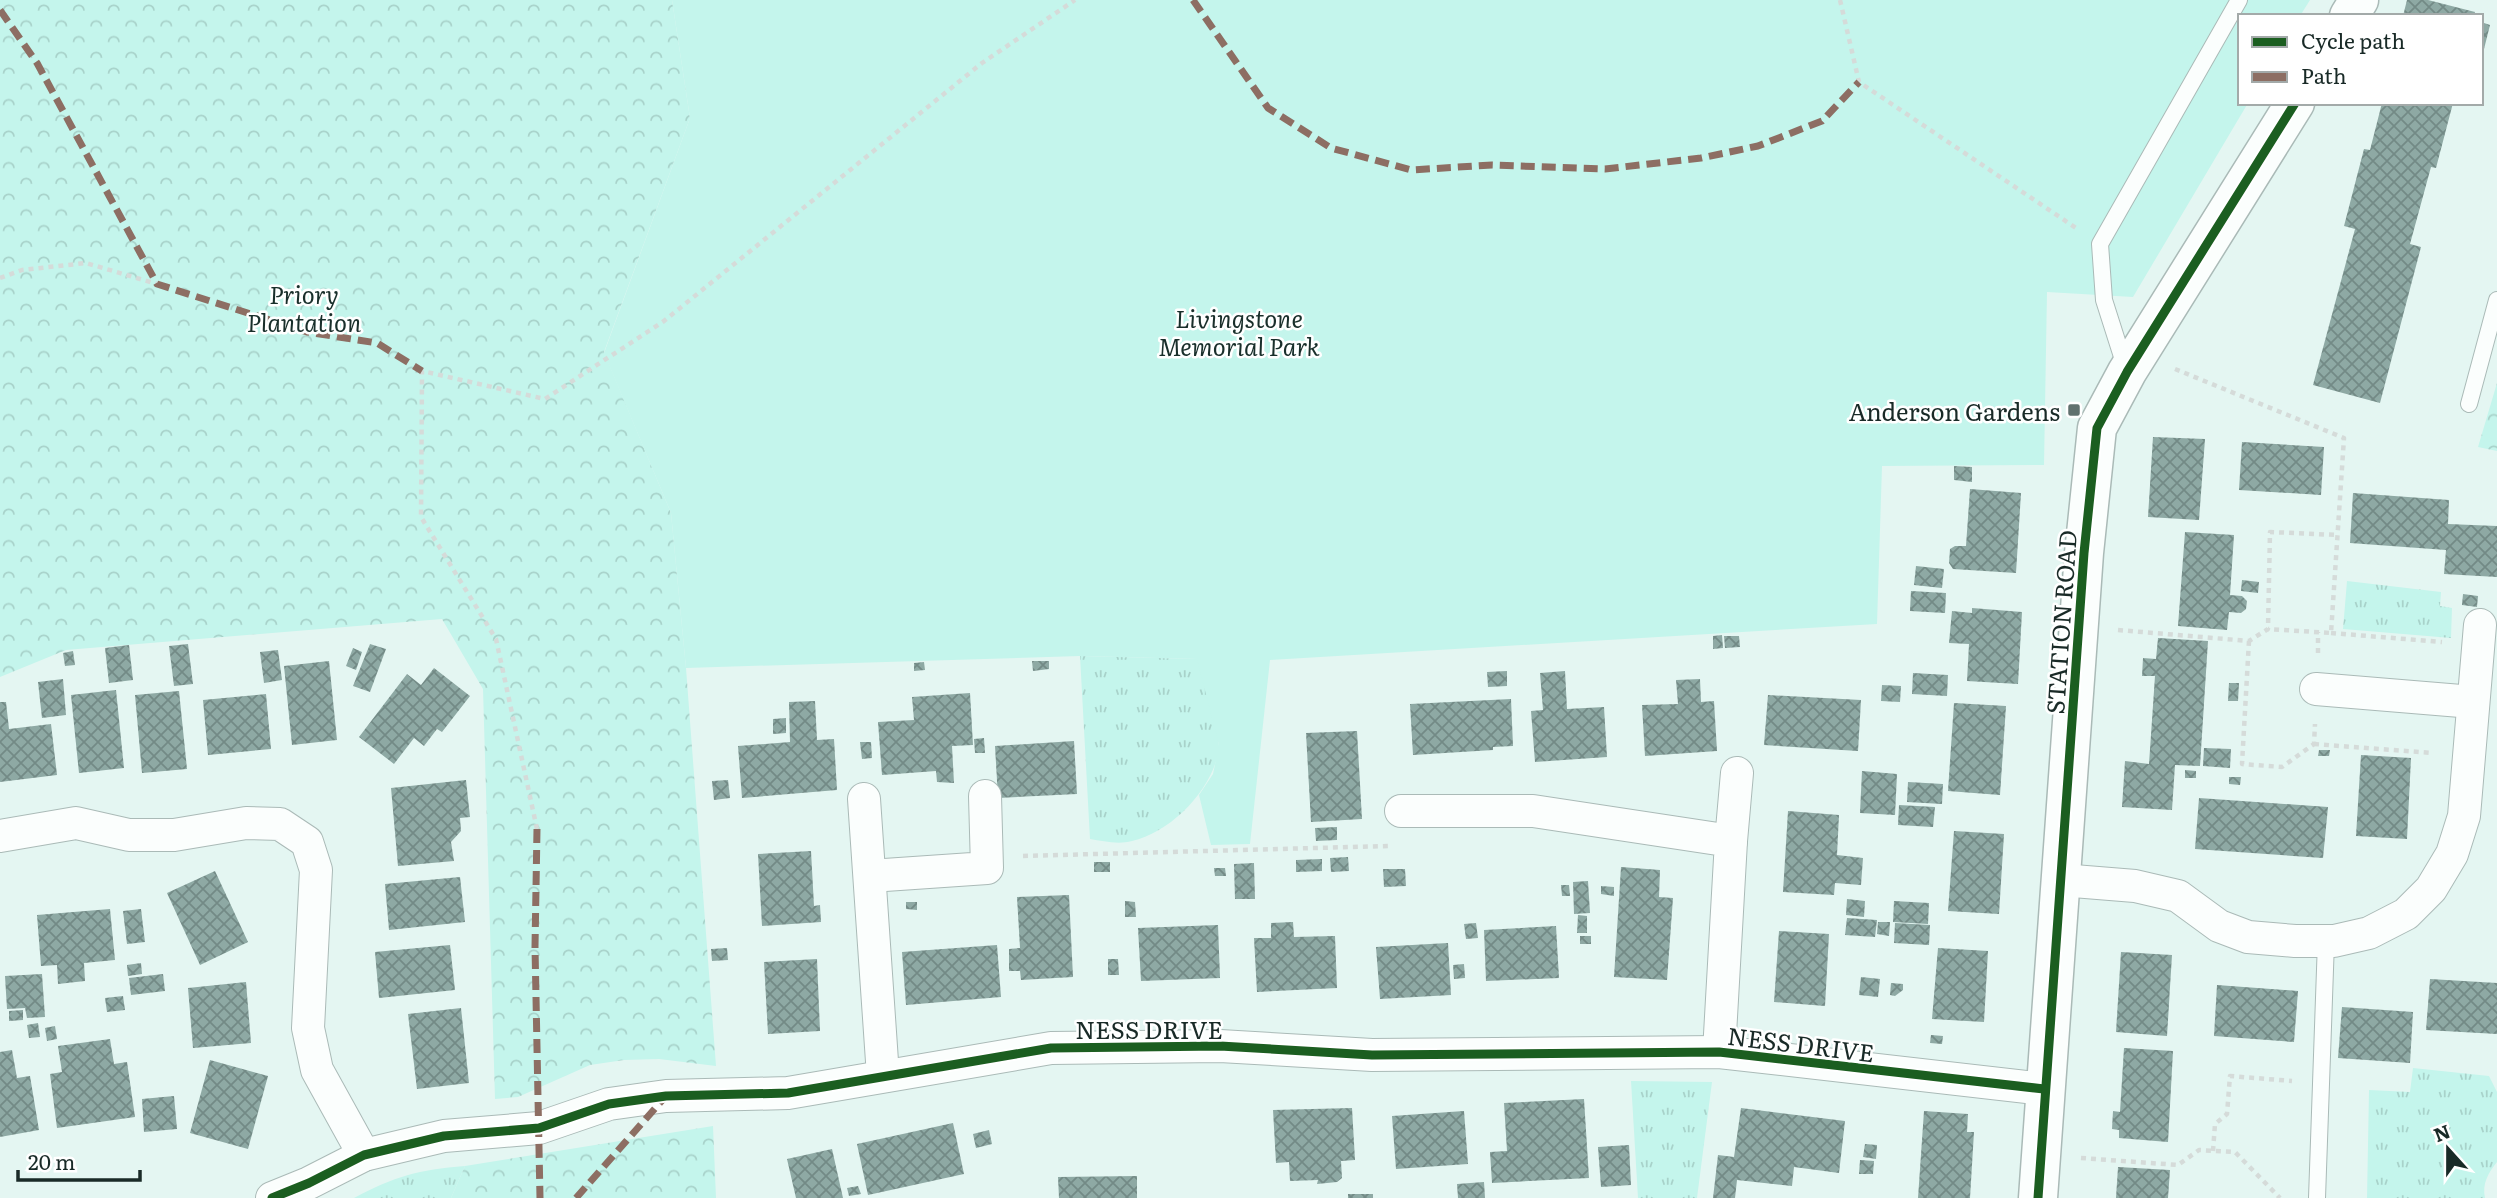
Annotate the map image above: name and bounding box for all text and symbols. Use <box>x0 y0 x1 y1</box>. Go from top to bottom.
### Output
legend <box>2238 14 2483 105</box>
text: Cycle path <box>2301 24 2405 55</box>
text: Path <box>2301 59 2347 90</box>
park label: Priory Plantation <box>247 276 361 339</box>
park label: Livingstone Memorial Park <box>1158 300 1321 363</box>
place label: Anderson Gardens <box>1849 393 2060 428</box>
marker: Anderson Gardens <box>2066 402 2082 418</box>
street label: STATION ROAD <box>2036 529 2084 715</box>
street label: NESS DRIVE <box>1075 1011 1223 1046</box>
street label: NESS DRIVE <box>1726 1017 1876 1069</box>
north arrow <box>2413 1114 2483 1184</box>
text: N <box>2429 1116 2454 1148</box>
scale bar <box>18 1138 140 1182</box>
text: 20 m <box>28 1145 75 1176</box>

